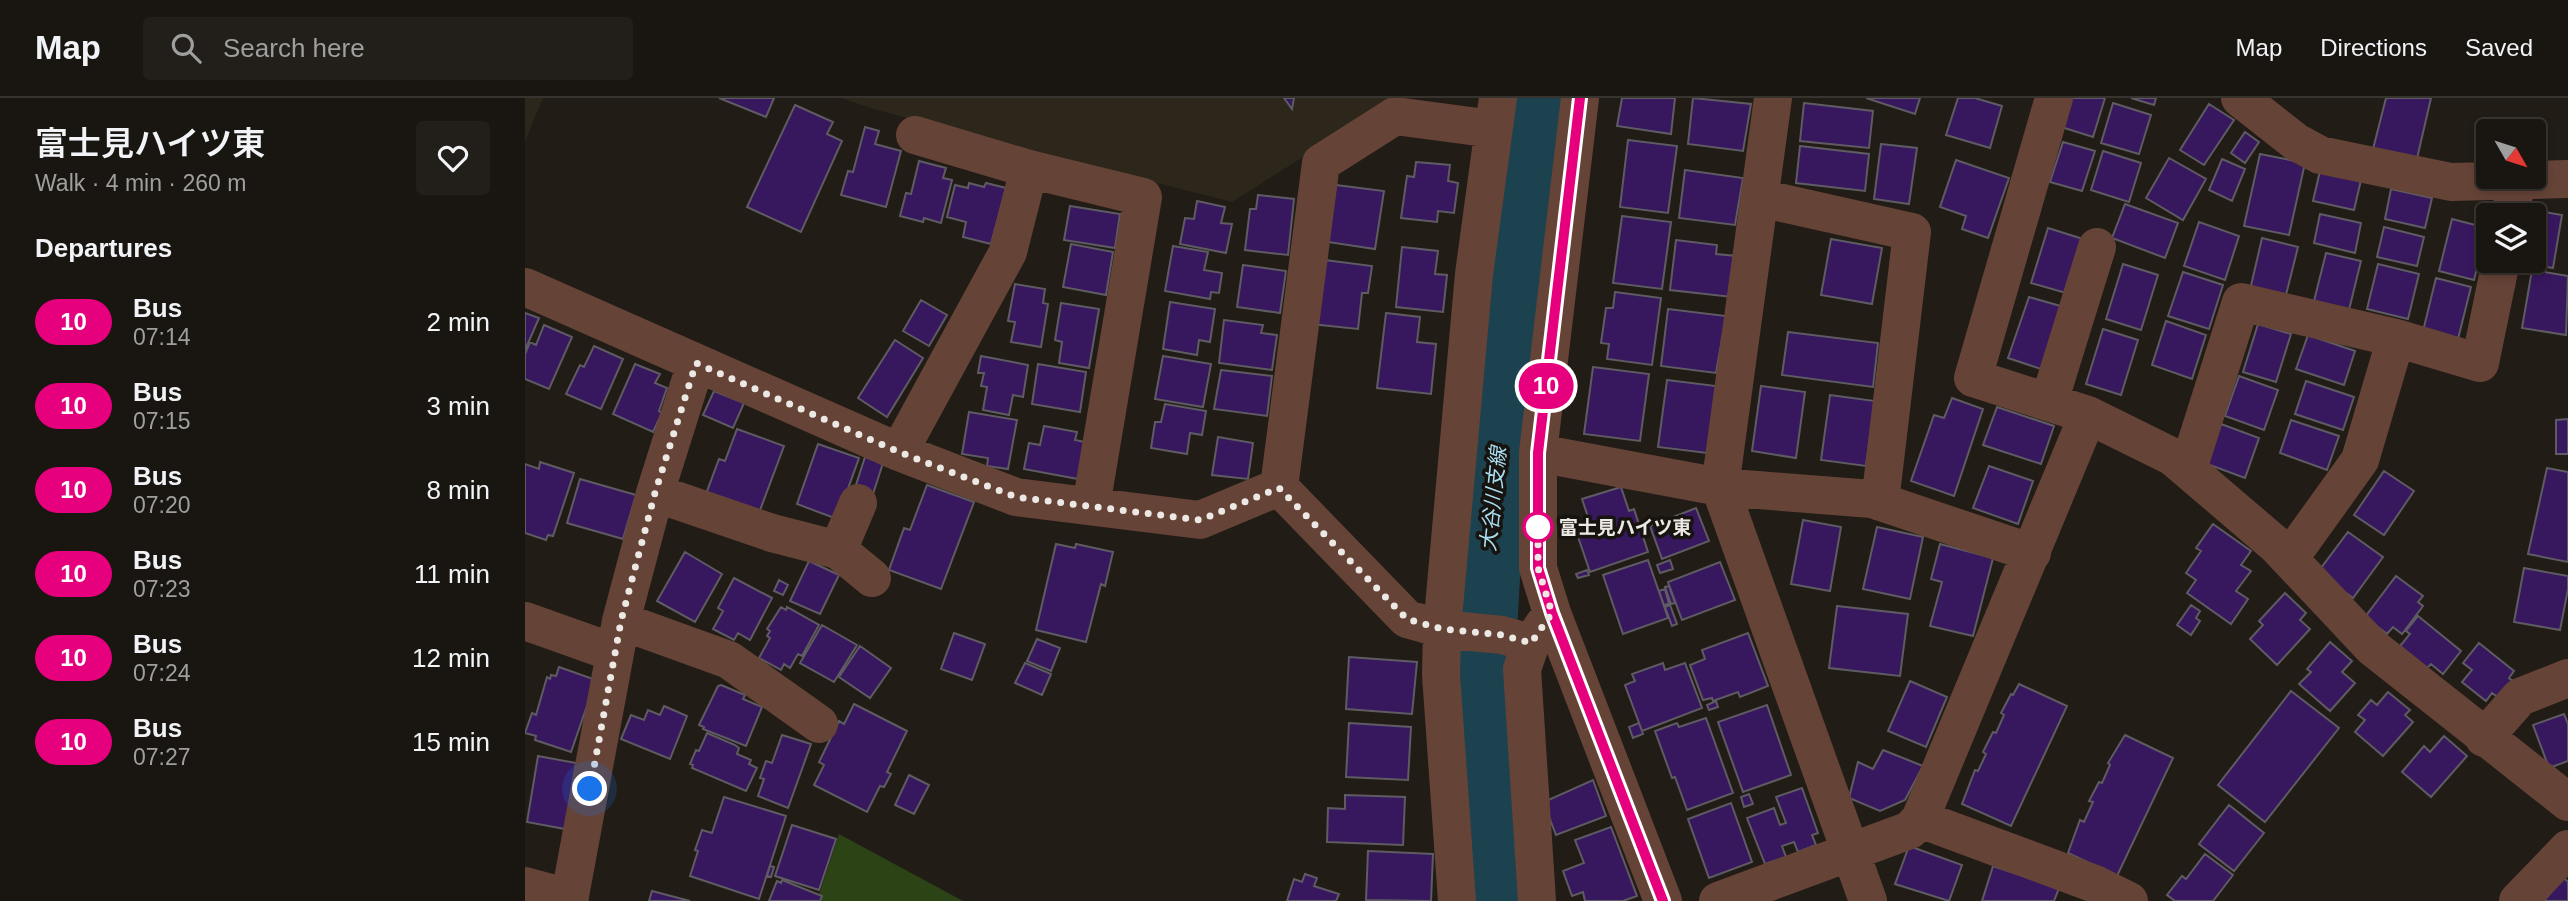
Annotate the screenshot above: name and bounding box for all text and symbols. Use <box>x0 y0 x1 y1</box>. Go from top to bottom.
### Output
search box <box>143 17 633 80</box>
text: Map <box>35 29 101 66</box>
icon: search <box>167 29 205 67</box>
text: Search here <box>223 33 365 63</box>
text: Map <box>2236 34 2282 61</box>
text: Directions <box>2320 34 2427 61</box>
text: Saved <box>2465 34 2533 61</box>
north arrow <box>2476 119 2546 189</box>
map controls <box>2476 119 2546 273</box>
button: heart <box>416 121 490 195</box>
text: 富士見ハイツ東 <box>35 125 265 162</box>
text: Walk · 4 min · 260 m <box>35 170 246 196</box>
button: layers <box>2476 203 2546 273</box>
text: Departures <box>35 233 172 263</box>
text: Bus <box>133 293 182 323</box>
text: 2 min <box>426 307 490 337</box>
text: 10 <box>60 308 87 335</box>
text: 07:14 <box>133 324 191 350</box>
line badge: 10 <box>1515 363 1577 409</box>
text: 10 <box>1533 372 1559 399</box>
text: Bus <box>133 377 182 407</box>
text: 3 min <box>426 391 490 421</box>
text: 10 <box>60 392 87 419</box>
text: 07:15 <box>133 408 191 434</box>
water label: 大谷川支線 <box>1476 443 1510 552</box>
text: Bus <box>133 461 182 491</box>
text: 8 min <box>426 475 490 505</box>
text: 10 <box>60 476 87 503</box>
text: 07:20 <box>133 492 191 518</box>
marker: 富士見ハイツ東 <box>1523 512 1553 542</box>
place label: 富士見ハイツ東 <box>1559 517 1692 538</box>
text: Bus <box>133 545 182 575</box>
text: 11 min <box>414 559 490 589</box>
text: 10 <box>60 560 87 587</box>
text: 07:23 <box>133 576 191 602</box>
text: Bus <box>133 629 182 659</box>
text: 12 min <box>412 643 490 673</box>
text: 10 <box>60 644 87 671</box>
text: 07:24 <box>133 660 191 686</box>
text: Bus <box>133 713 182 743</box>
text: 15 min <box>412 727 490 757</box>
text: 10 <box>60 728 87 755</box>
text: 07:27 <box>133 744 191 770</box>
your location <box>572 771 607 806</box>

